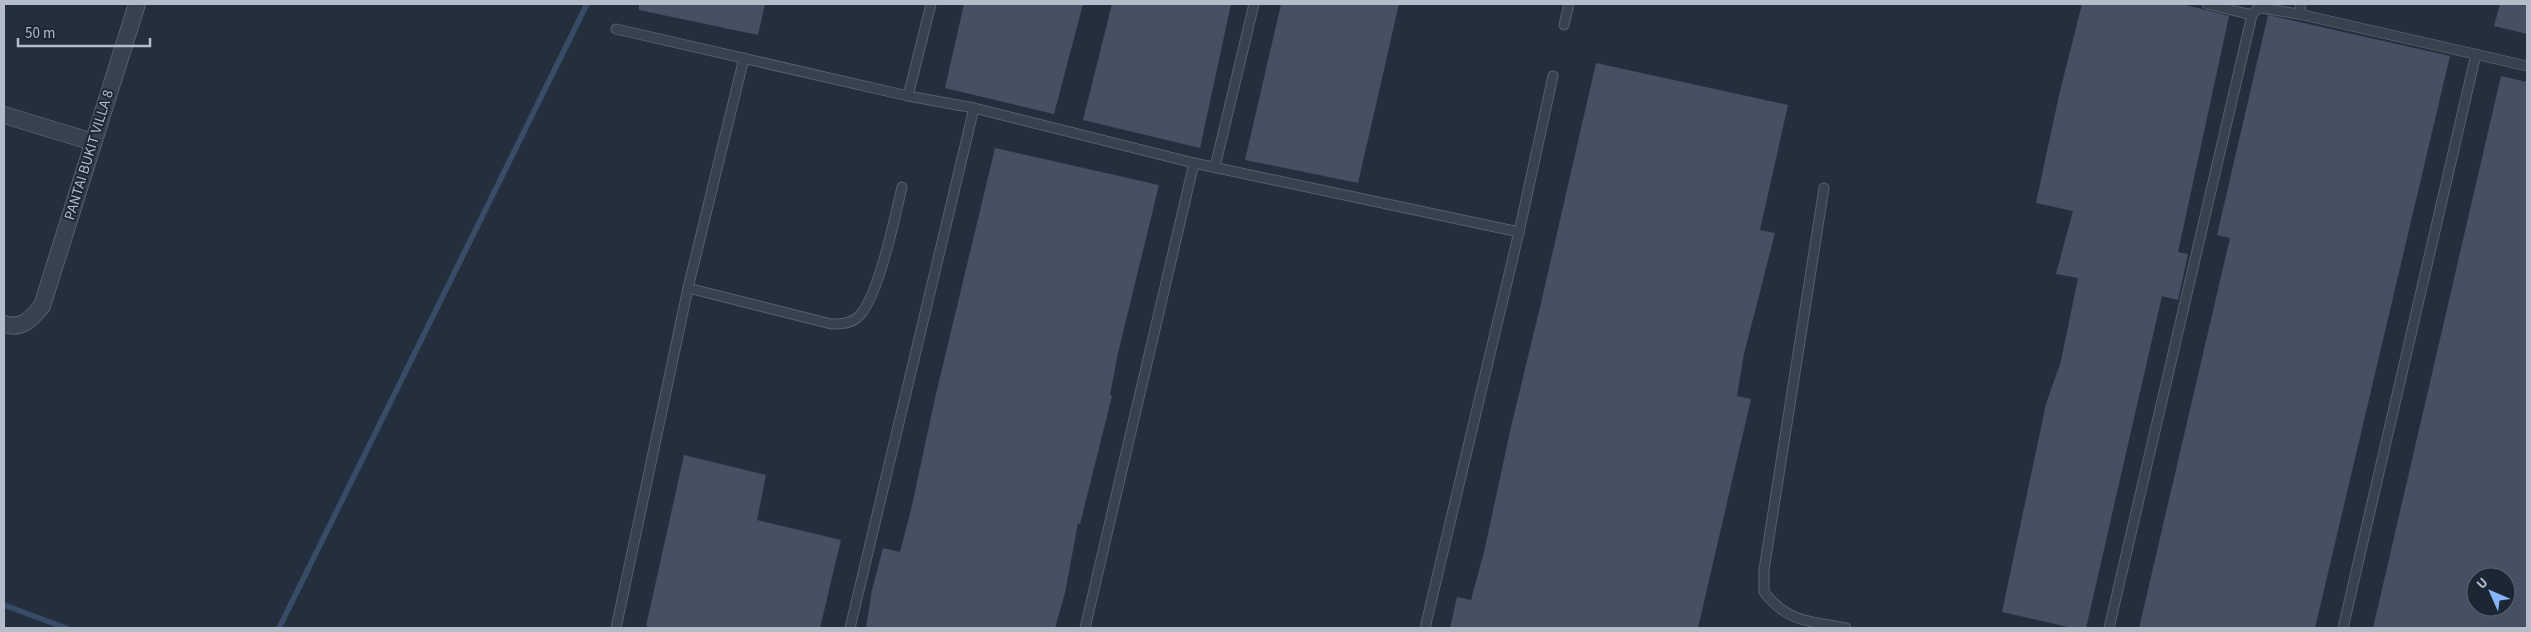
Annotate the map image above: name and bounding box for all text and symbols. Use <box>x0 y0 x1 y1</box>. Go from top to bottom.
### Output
scale bar <box>18 15 150 47</box>
text: 50 m <box>25 23 55 44</box>
street label: PANTAI BUKIT VILLA 8 <box>59 87 119 223</box>
north arrow <box>2466 567 2516 617</box>
text: U <box>2472 573 2493 594</box>

